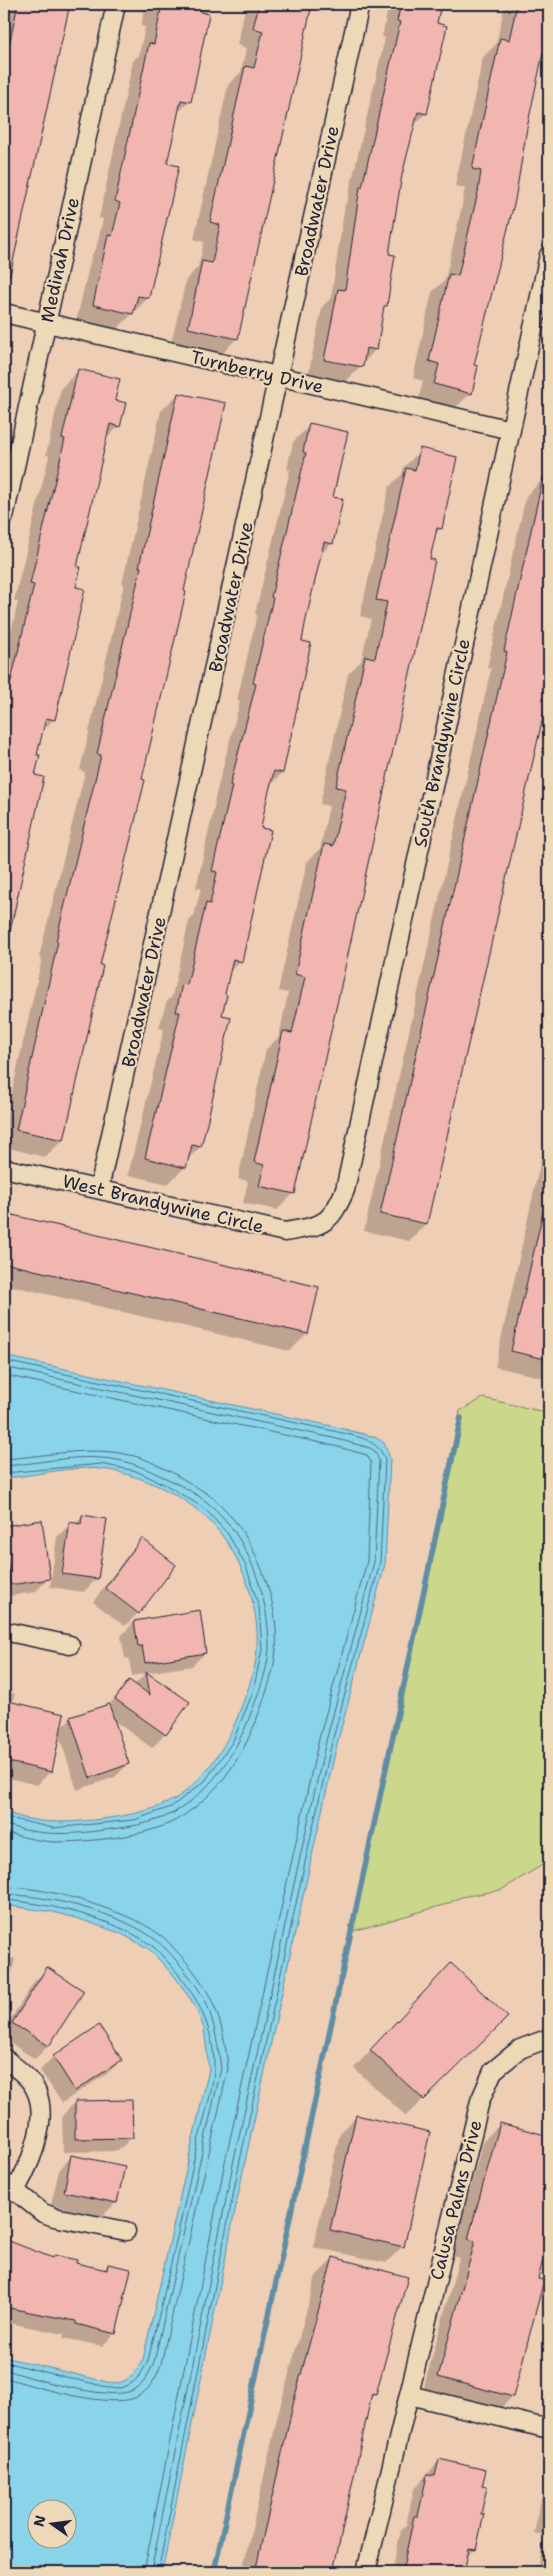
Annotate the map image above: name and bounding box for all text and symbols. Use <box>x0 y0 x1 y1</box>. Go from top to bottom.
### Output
street label: Broadwater Drive <box>289 123 345 279</box>
street label: Medinah Drive <box>35 195 85 325</box>
street label: Turnberry Drive <box>188 345 326 399</box>
street label: Broadwater Drive <box>203 519 259 675</box>
street label: South Brandywine Circle <box>408 637 476 849</box>
street label: Broadwater Drive <box>116 914 172 1070</box>
street label: West Brandywine Circle <box>60 1169 266 1239</box>
street label: Calusa Palms Drive <box>425 2118 487 2282</box>
north arrow <box>28 2498 78 2548</box>
text: N <box>29 2513 49 2528</box>

